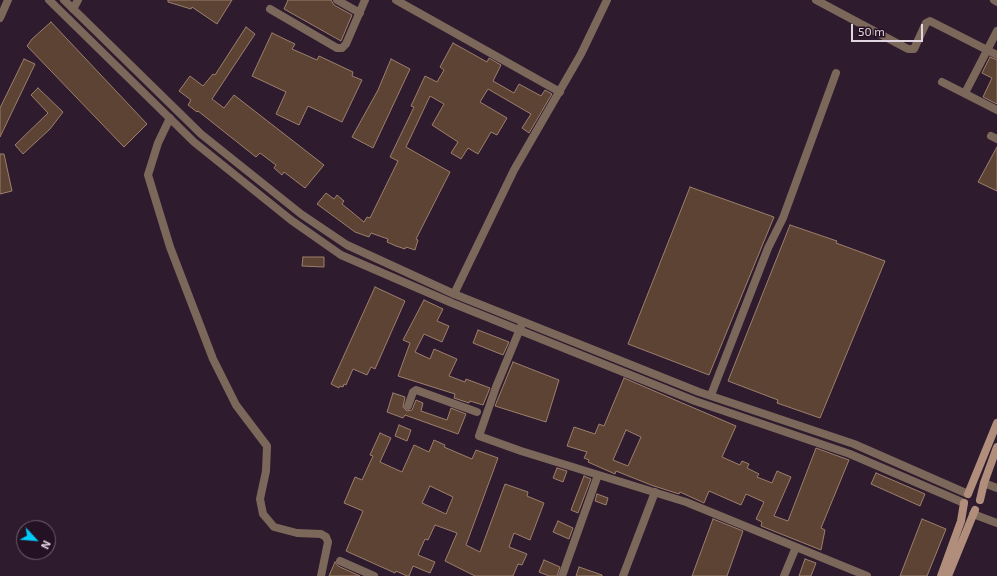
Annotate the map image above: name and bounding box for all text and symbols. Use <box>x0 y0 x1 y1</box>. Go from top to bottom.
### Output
scale bar <box>853 16 925 42</box>
text: 50 m <box>858 24 885 38</box>
north arrow <box>16 520 56 560</box>
text: N <box>39 539 54 551</box>

